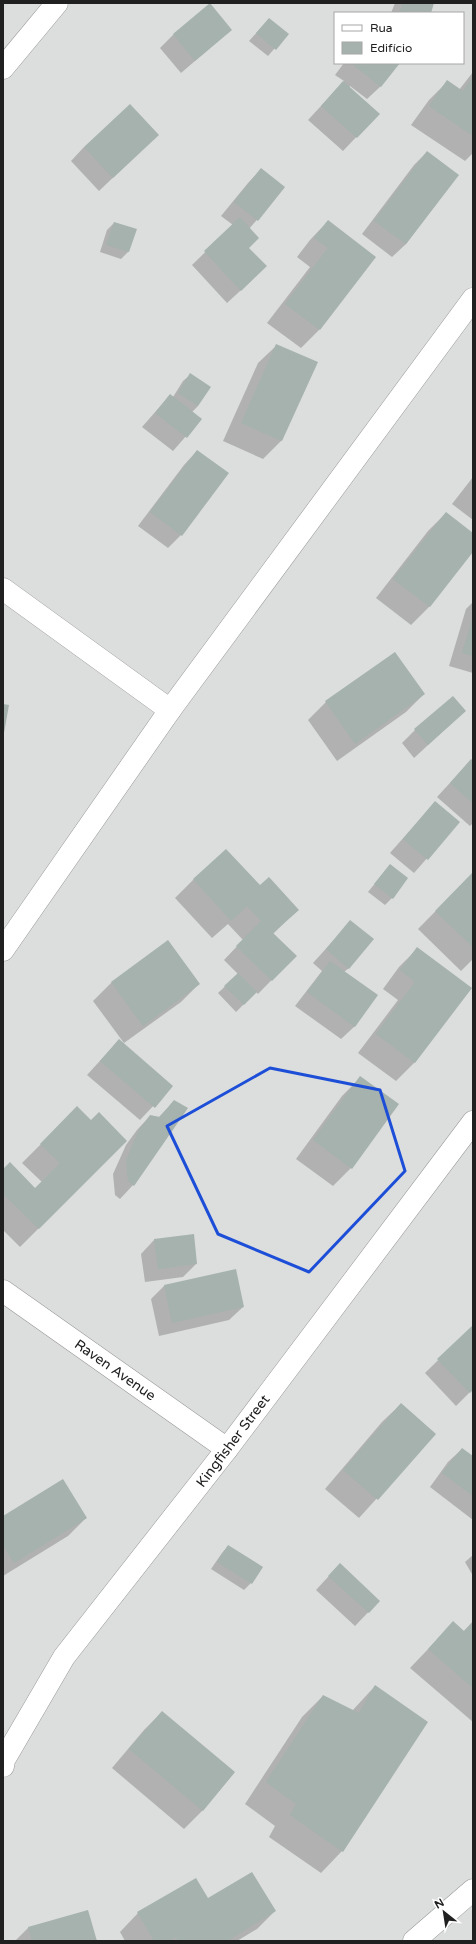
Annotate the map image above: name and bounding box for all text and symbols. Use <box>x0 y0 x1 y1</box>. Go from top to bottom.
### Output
legend <box>334 12 464 64</box>
text: Rua <box>370 21 393 35</box>
text: Edifício <box>370 41 412 55</box>
street label: Raven Avenue <box>71 1336 159 1404</box>
street label: Kingfisher Street <box>193 1391 274 1491</box>
north arrow <box>424 1892 464 1932</box>
text: N <box>432 1896 446 1912</box>

